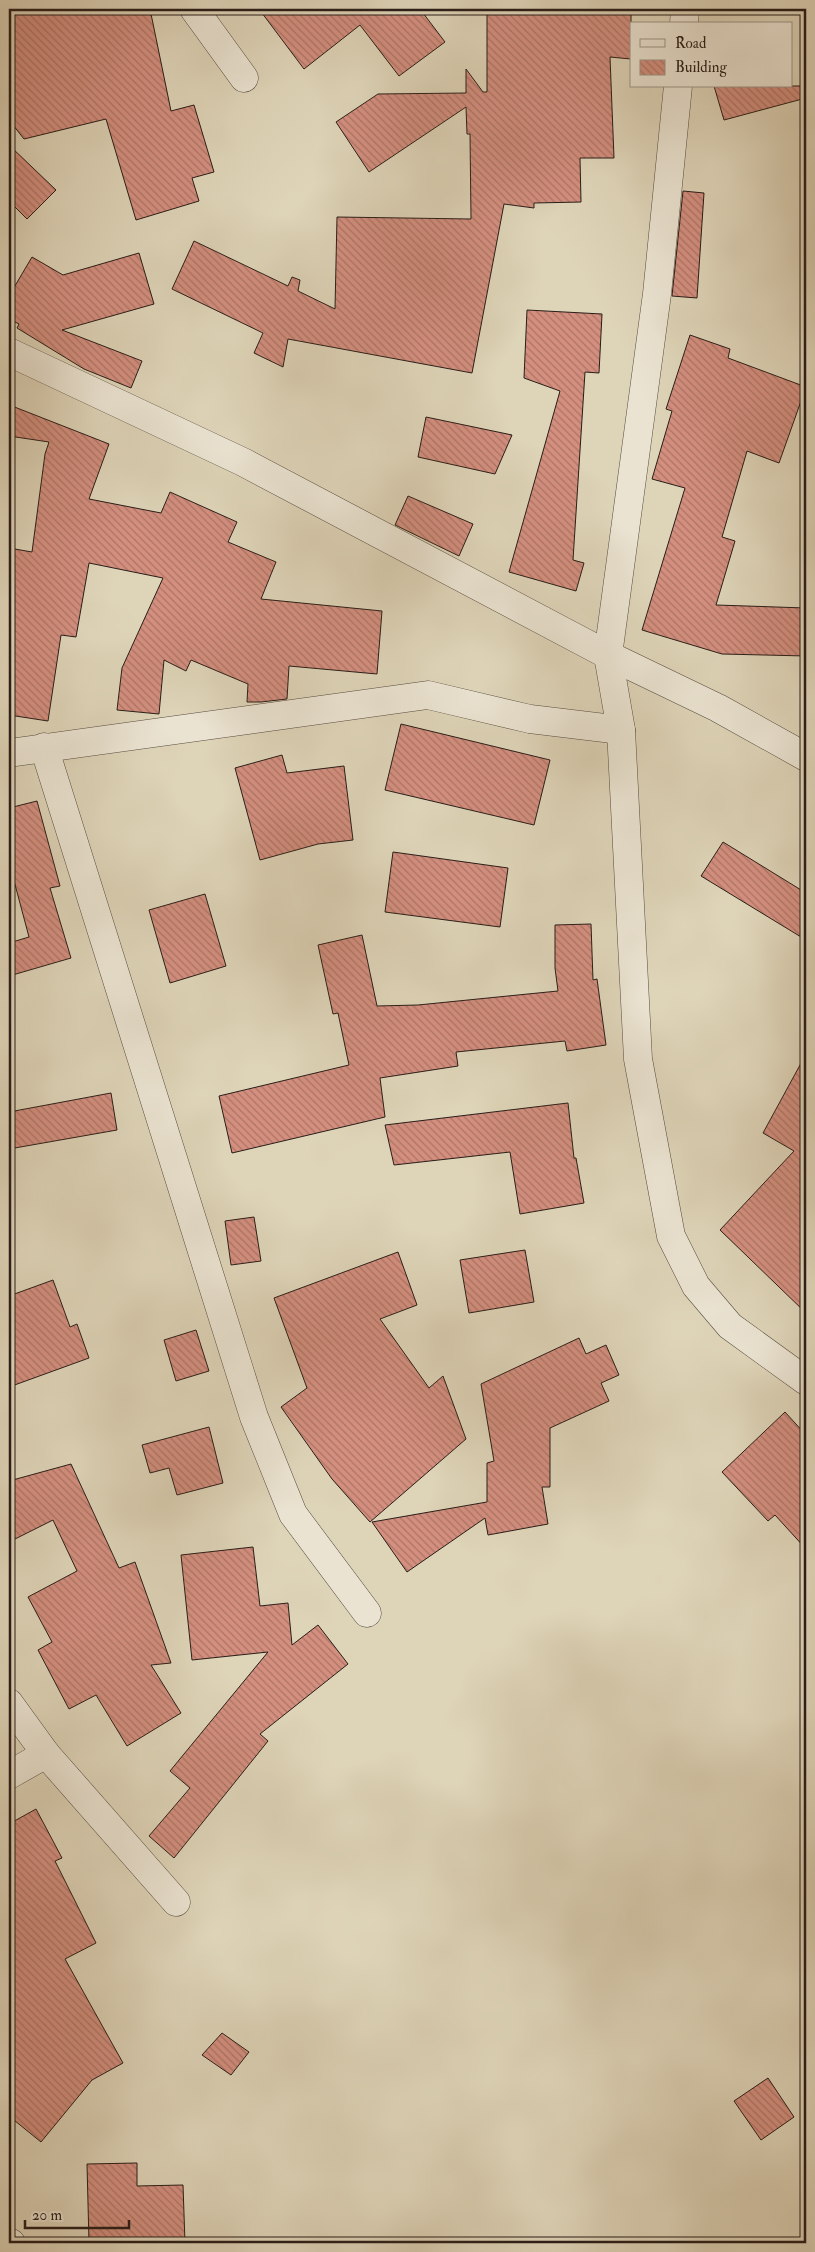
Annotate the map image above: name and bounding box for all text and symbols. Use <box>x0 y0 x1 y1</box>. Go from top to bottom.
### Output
legend <box>630 22 792 88</box>
text: Road <box>675 34 707 53</box>
text: Building <box>675 58 727 77</box>
scale bar <box>25 2197 129 2229</box>
text: 20 m <box>32 2206 62 2225</box>

